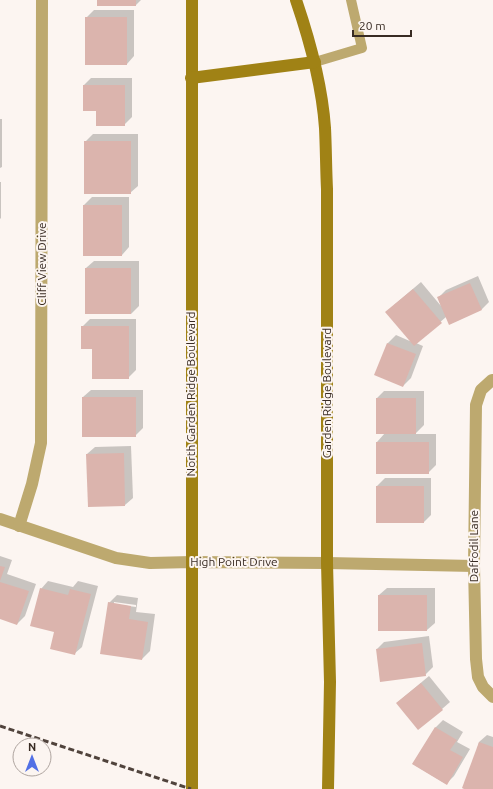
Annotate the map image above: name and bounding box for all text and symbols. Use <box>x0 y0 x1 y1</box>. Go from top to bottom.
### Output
scale bar <box>353 12 411 38</box>
text: 20 m <box>359 19 386 32</box>
street label: Cliff View Drive <box>35 222 48 306</box>
street label: North Garden Ridge Boulevard <box>184 312 197 476</box>
street label: Garden Ridge Boulevard <box>320 328 333 458</box>
street label: Daffodil Lane <box>467 510 480 582</box>
street label: High Point Drive <box>190 555 278 568</box>
north arrow <box>12 737 52 777</box>
text: N <box>28 741 36 753</box>

